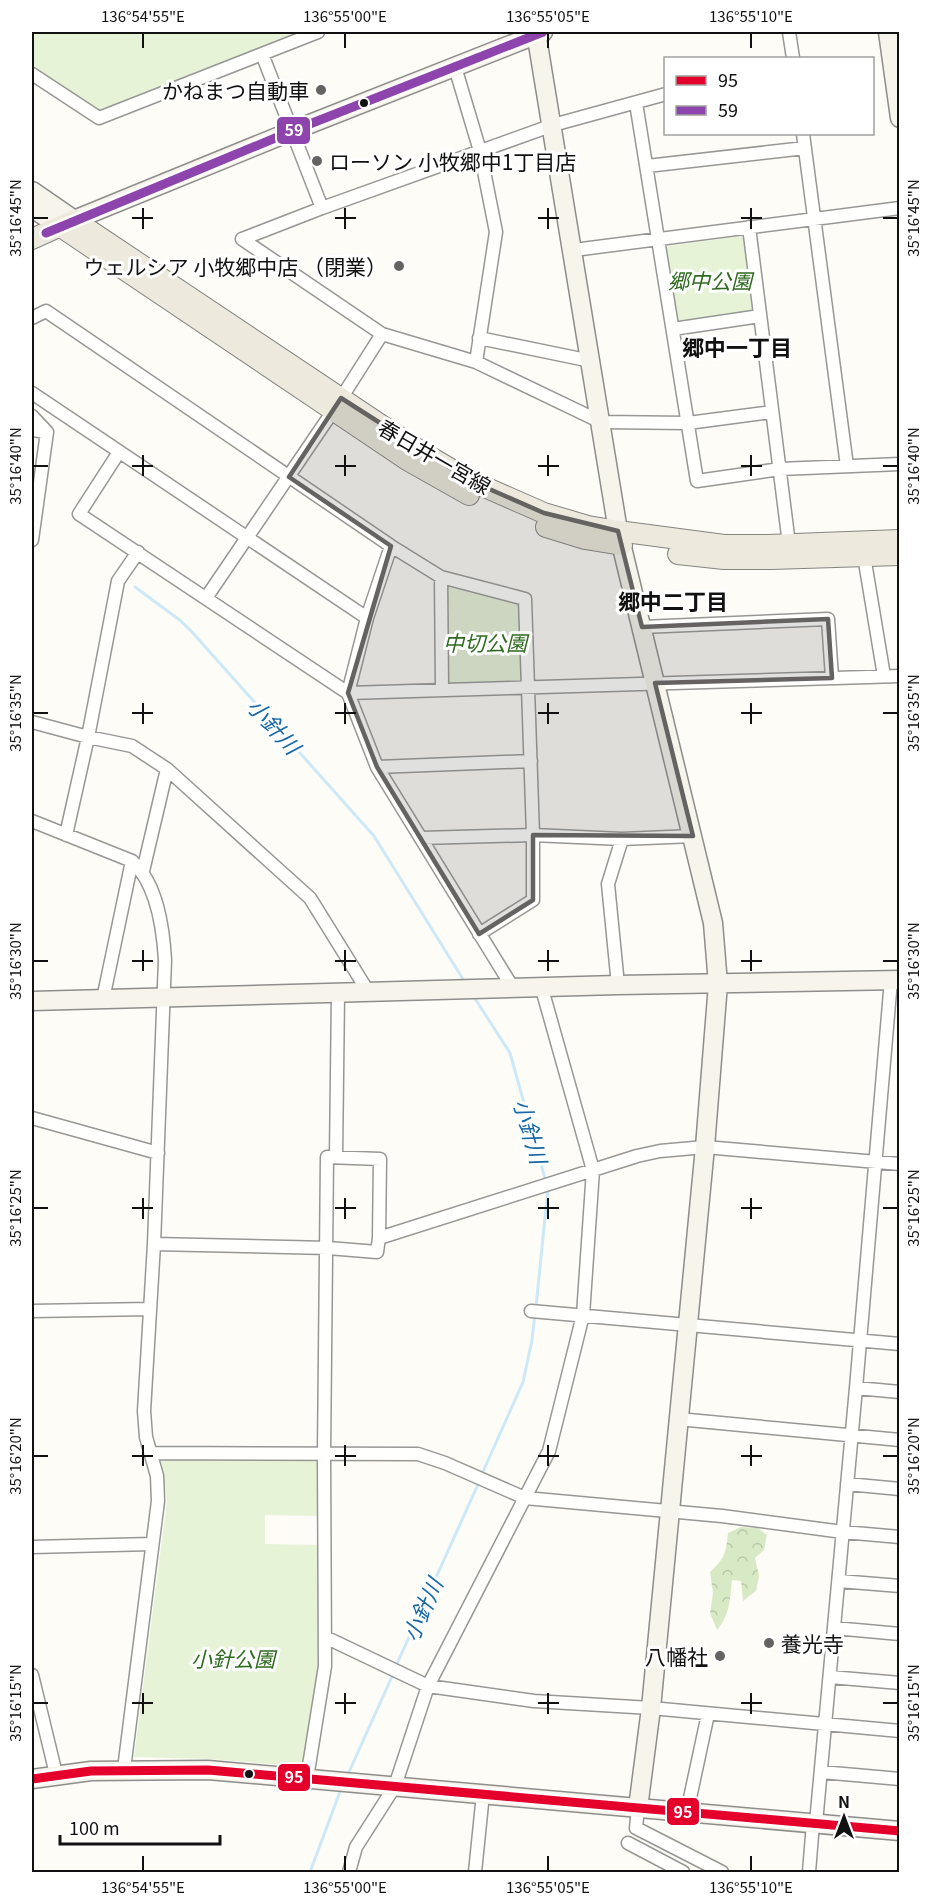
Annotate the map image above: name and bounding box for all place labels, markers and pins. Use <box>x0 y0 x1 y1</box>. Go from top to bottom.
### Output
place label: かねまつ自動車 <box>162 75 309 105</box>
marker: かねまつ自動車 <box>314 83 328 97</box>
unlabelled marker <box>358 97 370 109</box>
place label: ローソン 小牧郷中1丁目店 <box>329 146 576 176</box>
marker: ローソン 小牧郷中1丁目店 <box>310 154 324 168</box>
place label: ウェルシア 小牧郷中店 （閉業） <box>84 251 387 281</box>
marker: ウェルシア 小牧郷中店 （閉業） <box>392 259 406 273</box>
place label: 養光寺 <box>781 1628 844 1658</box>
marker: 養光寺 <box>762 1636 776 1650</box>
place label: 八幡社 <box>645 1641 708 1671</box>
marker: 八幡社 <box>713 1649 727 1663</box>
unlabelled marker <box>243 1768 255 1780</box>

